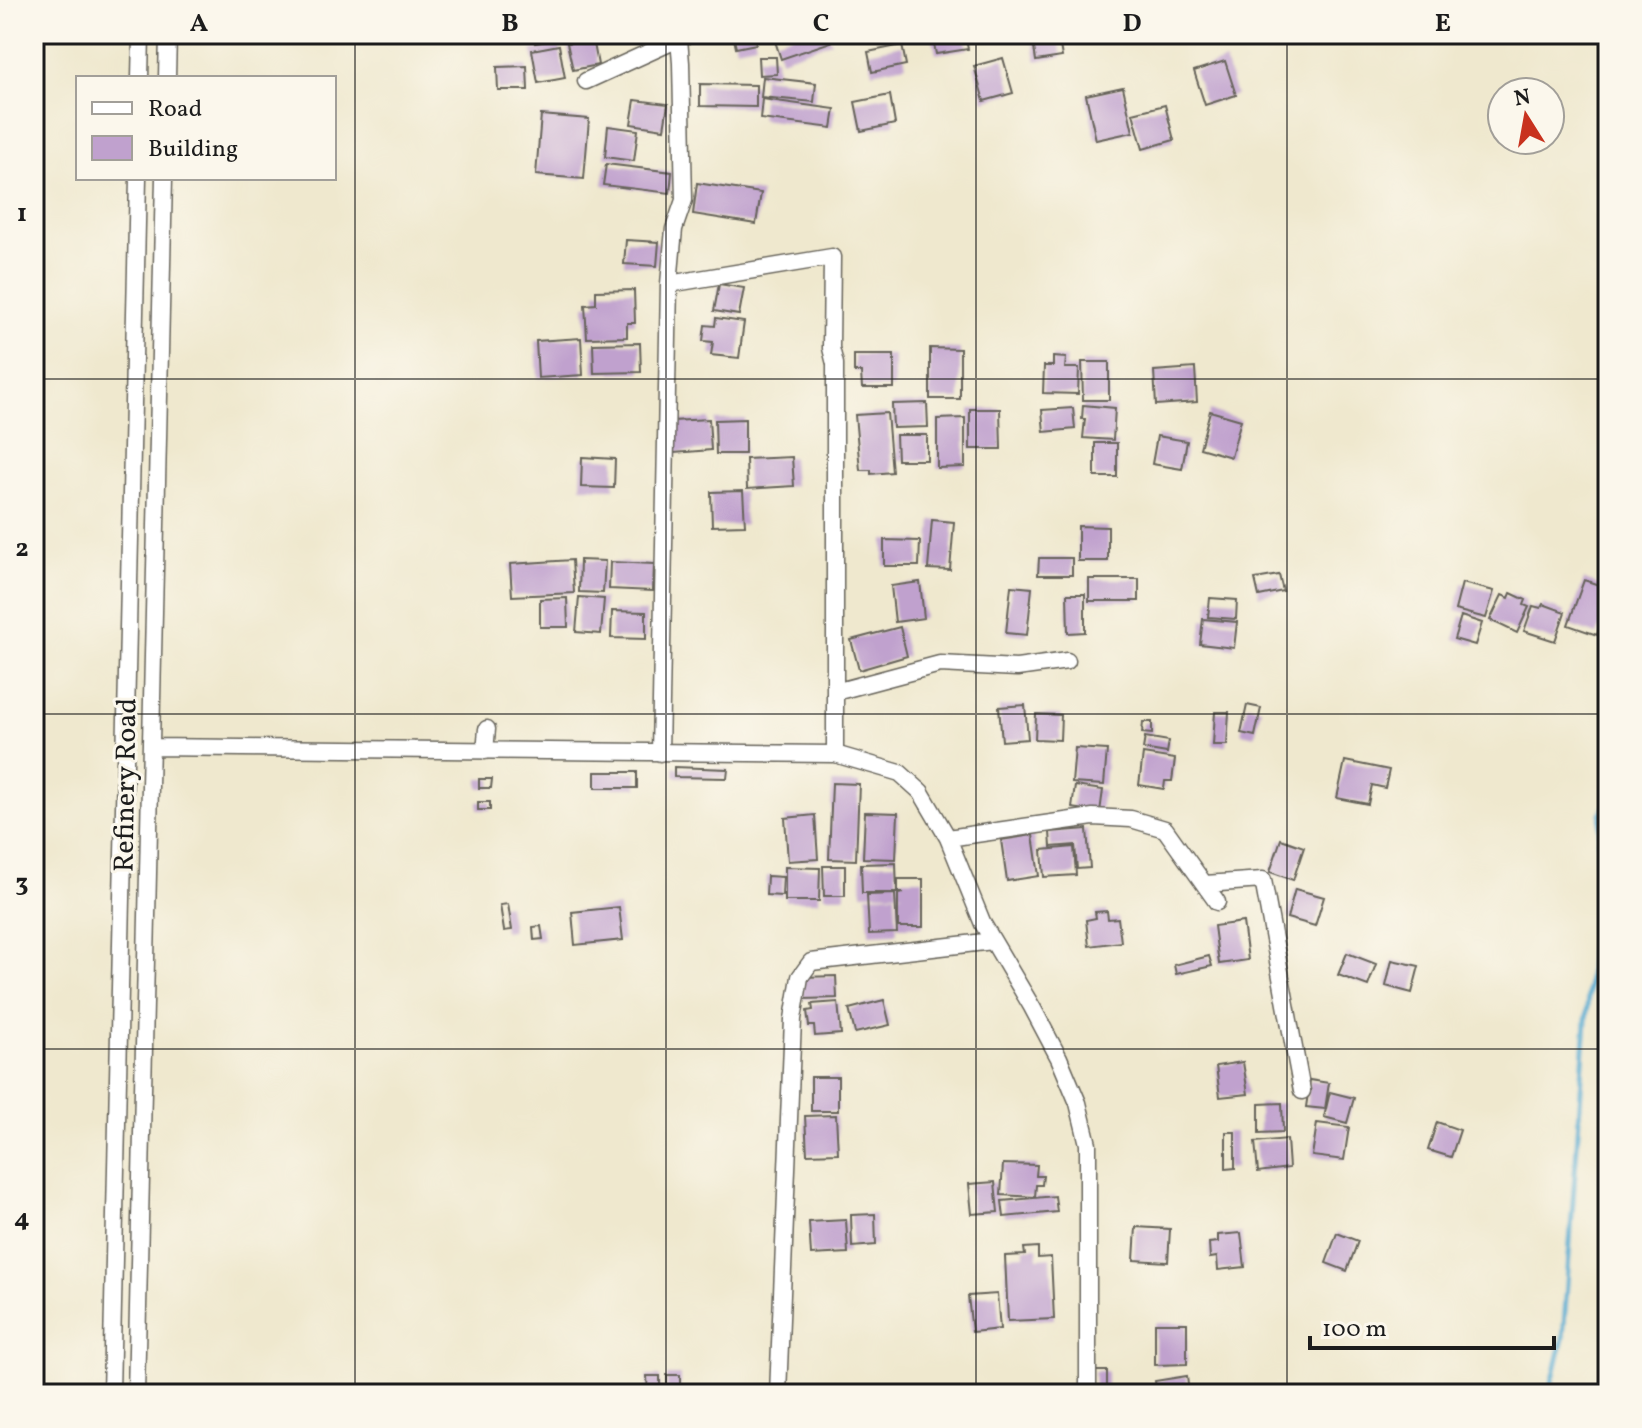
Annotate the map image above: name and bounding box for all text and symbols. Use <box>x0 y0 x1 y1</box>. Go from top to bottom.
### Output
text: A <box>190 6 209 42</box>
text: B <box>501 6 519 42</box>
text: C <box>813 6 829 42</box>
text: D <box>1122 6 1142 42</box>
text: E <box>1435 6 1451 42</box>
legend <box>76 76 336 180</box>
north arrow <box>1486 76 1566 156</box>
text: N <box>1512 82 1533 116</box>
text: Road <box>148 93 202 127</box>
text: Building <box>148 133 238 167</box>
text: 1 <box>17 196 27 232</box>
text: 2 <box>15 531 29 567</box>
street label: Refinery Road <box>105 698 148 873</box>
text: 3 <box>15 866 29 902</box>
text: 4 <box>14 1201 30 1237</box>
scale bar <box>1310 1300 1554 1350</box>
text: 100 m <box>1322 1313 1387 1347</box>

